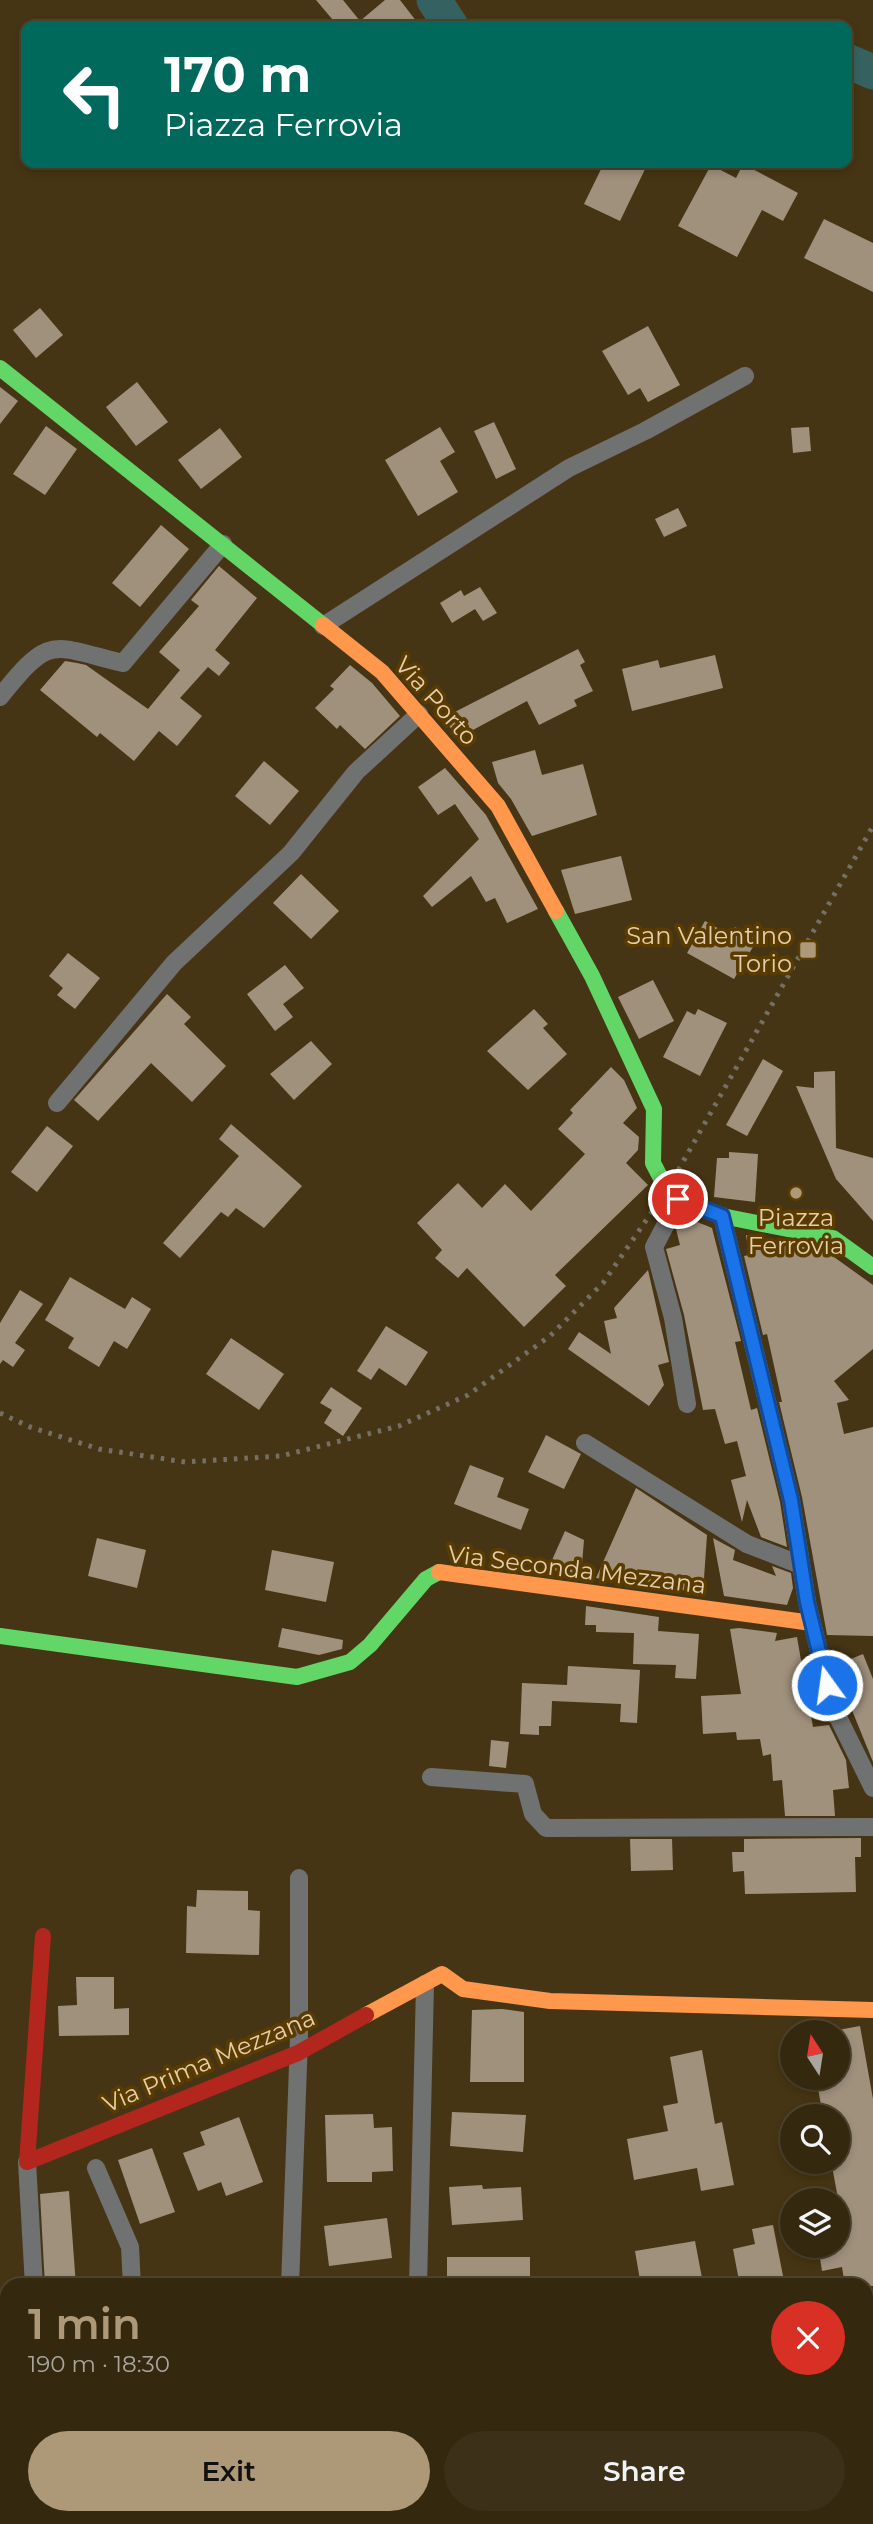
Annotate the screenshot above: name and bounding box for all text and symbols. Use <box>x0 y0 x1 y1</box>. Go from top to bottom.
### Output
text: 170 m <box>164 45 311 104</box>
icon: left <box>49 49 140 140</box>
text: Piazza Ferrovia <box>164 105 403 144</box>
street label: Via Porto <box>389 650 484 751</box>
place label: San Valentino Torio <box>626 921 792 978</box>
marker: San Valentino Torio <box>798 940 818 960</box>
pin <box>648 1169 708 1229</box>
icon: arrive <box>659 1180 697 1218</box>
marker: Piazza Ferrovia <box>788 1185 804 1201</box>
place label: Piazza Ferrovia <box>748 1203 844 1260</box>
street label: Via Seconda Mezzana <box>446 1539 708 1600</box>
position arrow <box>790 1648 864 1722</box>
street label: Via Prima Mezzana <box>98 2003 319 2118</box>
north arrow <box>780 2020 850 2090</box>
map controls <box>780 2020 850 2258</box>
button: search <box>780 2104 850 2174</box>
button: layers <box>780 2188 850 2258</box>
text: 1 min <box>28 2298 141 2350</box>
button: close <box>771 2301 845 2375</box>
text: 190 m · 18:30 <box>28 2350 170 2378</box>
button: Exit <box>28 2431 430 2511</box>
button: Share <box>444 2431 845 2511</box>

